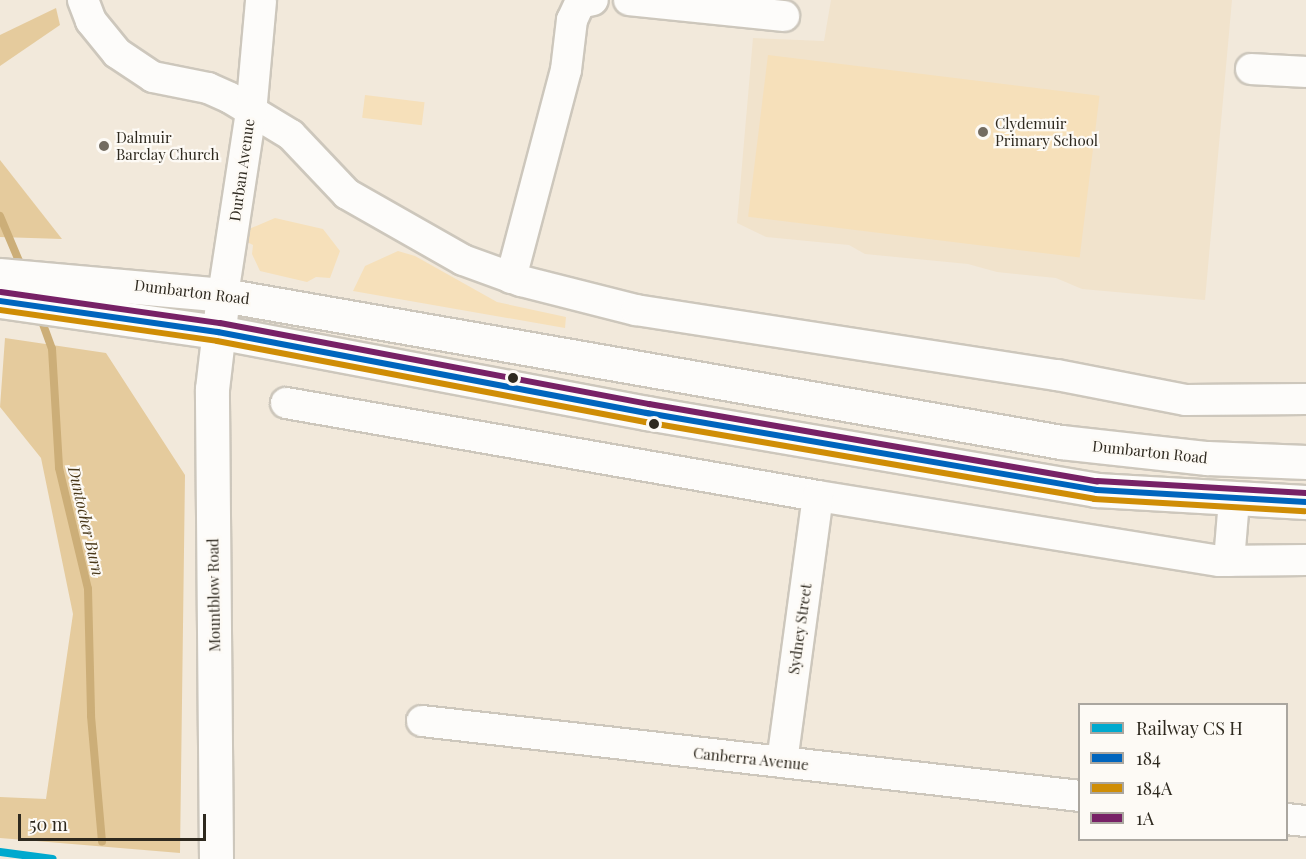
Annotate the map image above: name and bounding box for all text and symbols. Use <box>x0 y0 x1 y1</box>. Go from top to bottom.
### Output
place label: Clydemuir Primary School <box>995 114 1098 149</box>
street label: Durban Avenue <box>226 117 258 223</box>
marker: Clydemuir Primary School <box>976 125 990 139</box>
place label: Dalmuir Barclay Church <box>116 128 220 163</box>
marker: Dalmuir Barclay Church <box>97 139 111 153</box>
street label: Dumbarton Road <box>133 276 251 308</box>
unlabelled marker <box>507 372 519 384</box>
unlabelled marker <box>648 418 660 430</box>
street label: Dumbarton Road <box>1091 437 1209 467</box>
water label: Duntocher Burn <box>64 464 108 578</box>
street label: Mountblow Road <box>204 538 224 652</box>
street label: Sydney Street <box>785 582 815 676</box>
legend <box>1078 703 1288 841</box>
text: Railway CS H <box>1136 716 1243 740</box>
street label: Canberra Avenue <box>692 744 810 774</box>
text: 184 <box>1136 746 1161 770</box>
text: 184A <box>1136 776 1172 800</box>
scale bar <box>21 802 208 840</box>
text: 1A <box>1136 806 1154 830</box>
text: 50 m <box>29 812 68 836</box>

